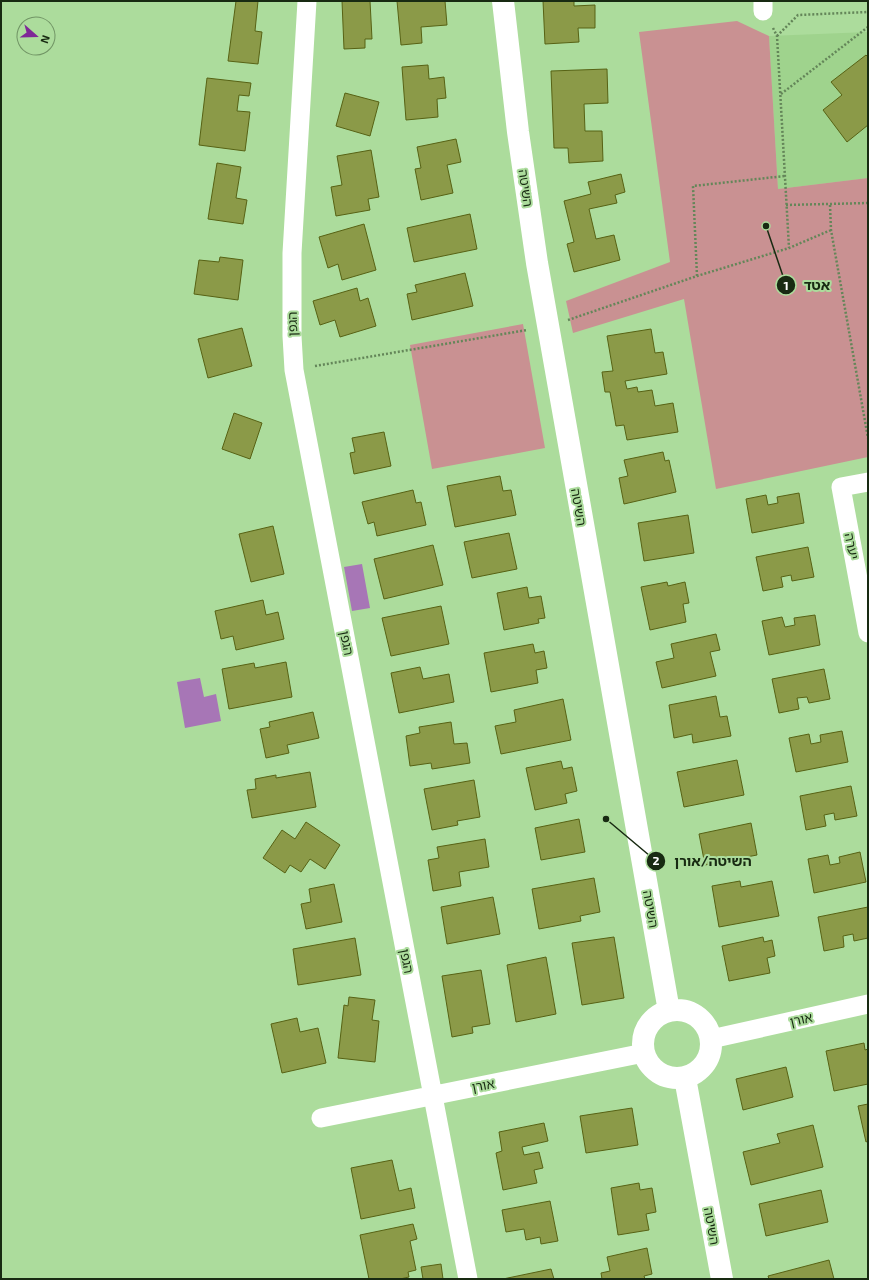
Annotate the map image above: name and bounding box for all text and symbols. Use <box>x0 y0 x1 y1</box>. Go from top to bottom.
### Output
north arrow <box>16 16 56 56</box>
text: N <box>38 34 53 46</box>
street label: השיטה <box>515 168 537 208</box>
callout: אטד <box>776 272 839 298</box>
text: אטד <box>804 276 831 293</box>
text: 1 <box>783 278 789 292</box>
street label: הגפן <box>284 311 300 337</box>
street label: השיטה <box>568 487 590 527</box>
street label: יערה <box>842 531 862 561</box>
street label: הגפן <box>337 629 357 657</box>
callout: השיטה/אורן <box>646 848 759 874</box>
text: השיטה/אורן <box>674 852 752 869</box>
text: 2 <box>653 853 660 867</box>
street label: השיטה <box>640 889 662 929</box>
street label: הגפן <box>397 947 417 975</box>
street label: אורן <box>788 1009 814 1029</box>
street label: אורן <box>470 1075 496 1095</box>
street label: השיטה <box>701 1206 723 1246</box>

